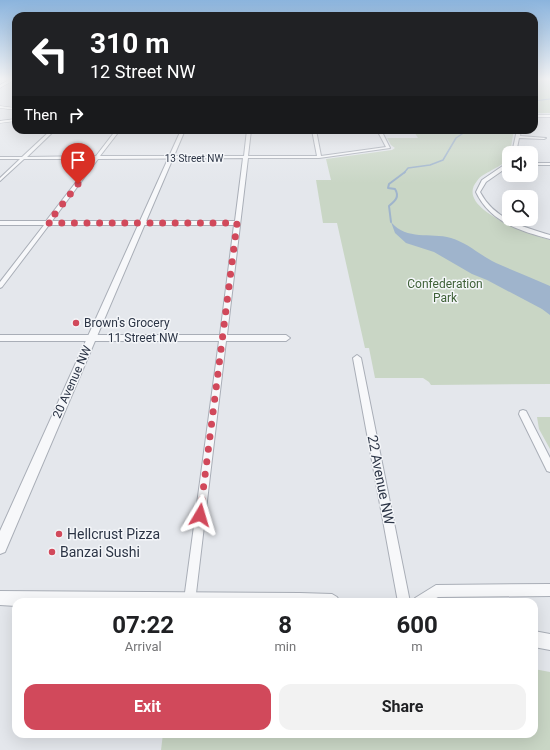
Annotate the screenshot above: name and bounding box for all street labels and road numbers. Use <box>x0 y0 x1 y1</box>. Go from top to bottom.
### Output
street label: 13 Street NW <box>165 153 223 164</box>
street label: 11 Street NW <box>108 331 179 345</box>
street label: 20 Avenue NW <box>50 343 94 420</box>
street label: 22 Avenue NW <box>364 434 398 527</box>

